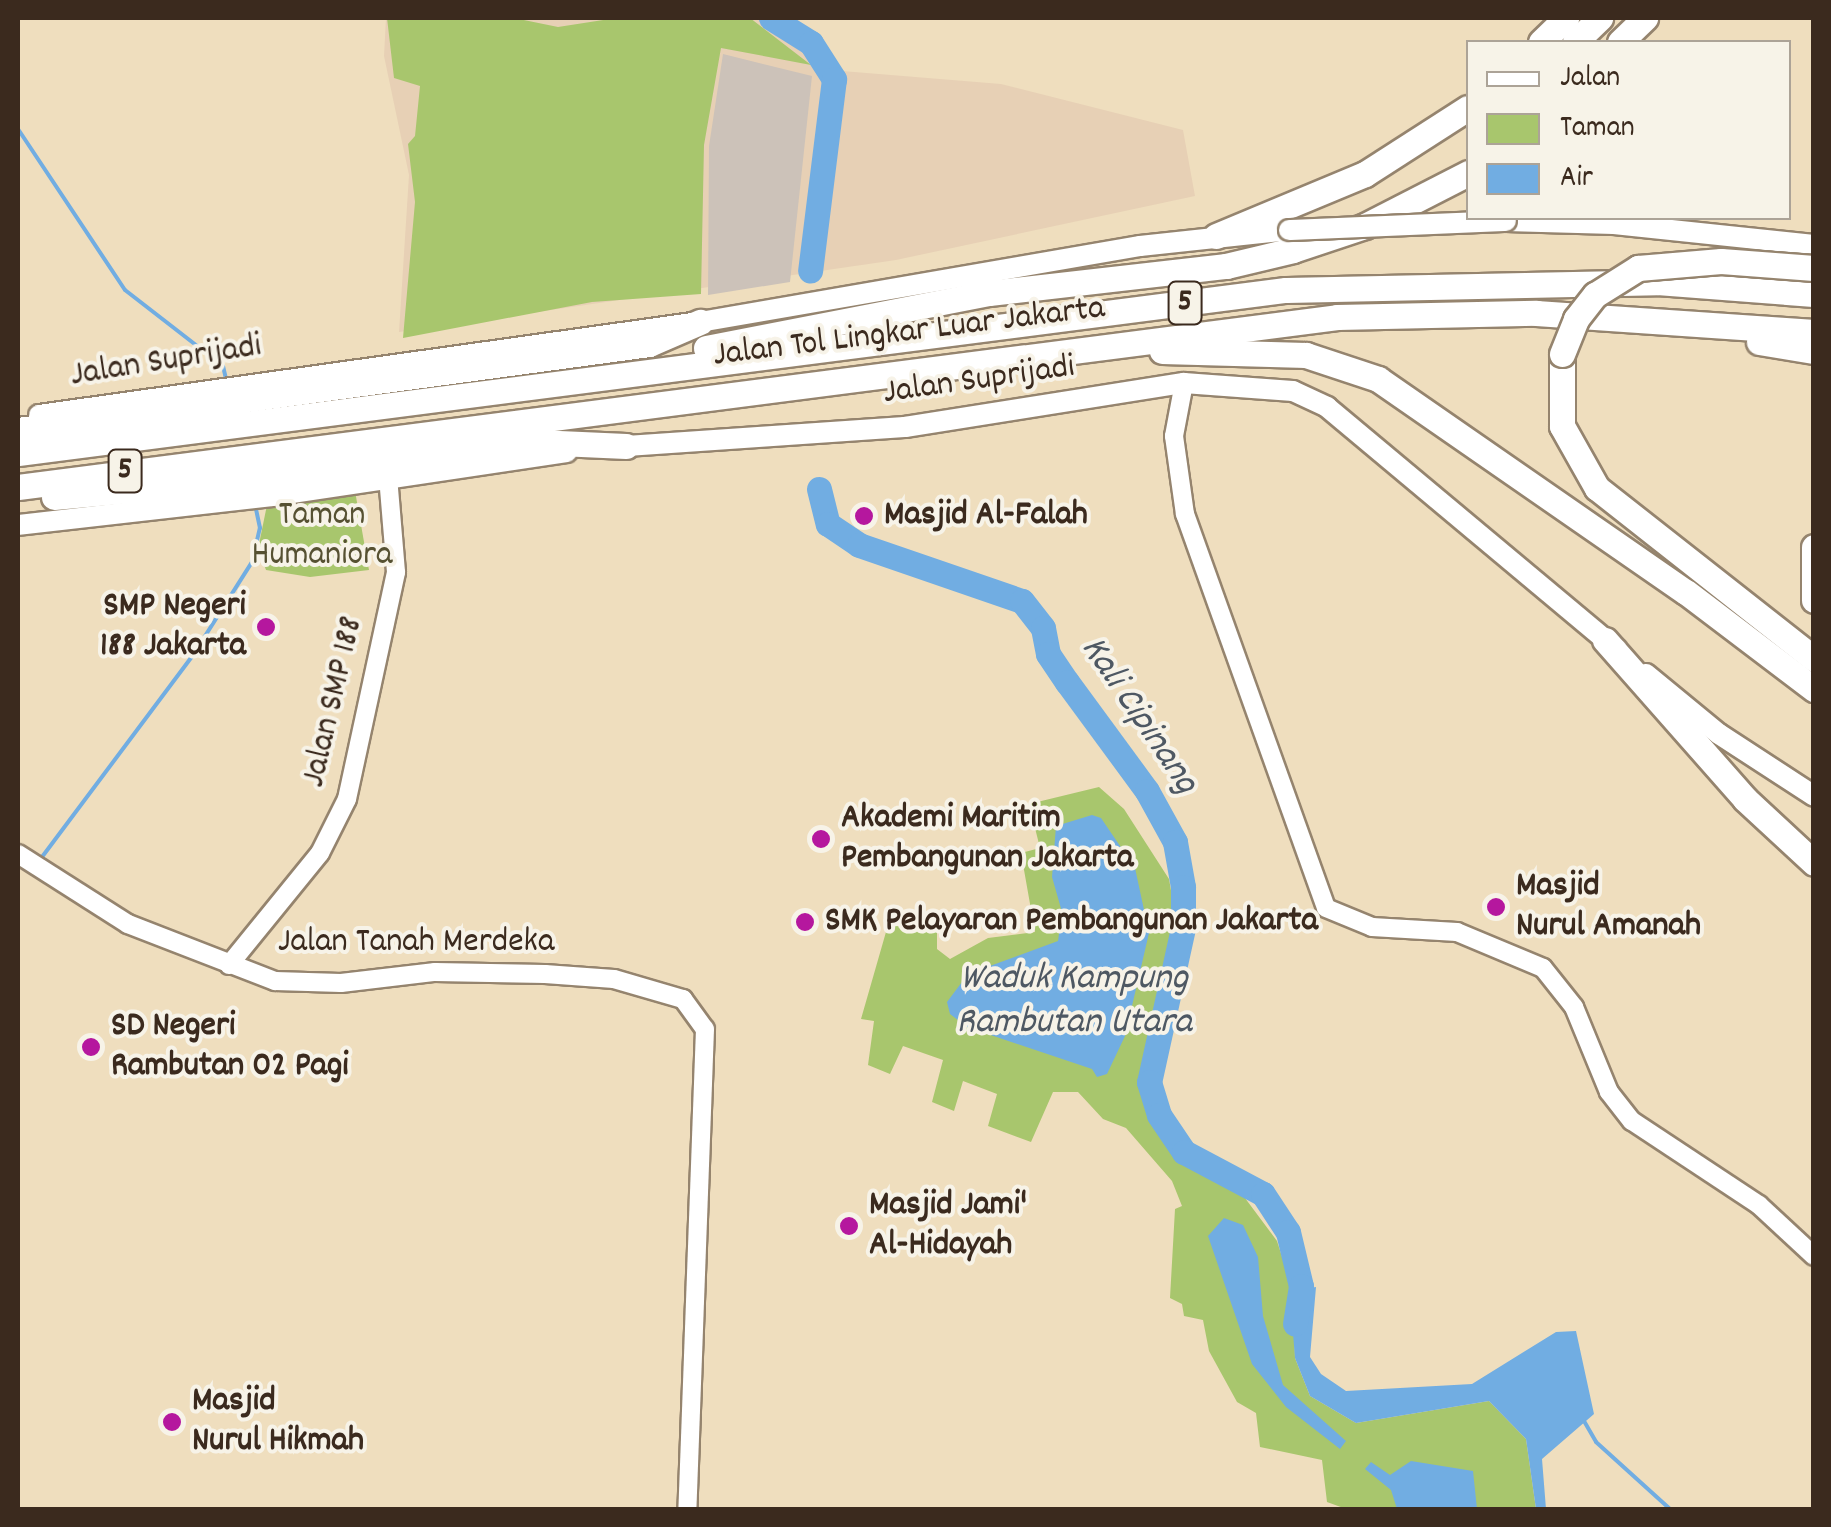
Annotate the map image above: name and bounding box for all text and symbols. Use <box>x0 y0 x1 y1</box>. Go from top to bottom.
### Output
legend <box>1466 40 1791 220</box>
text: Jalan <box>1560 58 1620 101</box>
text: Taman <box>1560 108 1635 151</box>
text: Air <box>1560 158 1593 201</box>
road number: 5 <box>1168 276 1202 330</box>
street label: Jalan Tol Lingkar Luar Jakarta <box>711 288 1107 378</box>
street label: Jalan Suprijadi <box>68 326 264 398</box>
street label: Jalan Suprijadi <box>881 347 1077 415</box>
road number: 5 <box>108 444 142 498</box>
park label: Taman Humaniora <box>251 495 393 577</box>
place label: Masjid Al-Falah <box>884 495 1088 537</box>
marker: Masjid Al-Falah <box>853 505 875 527</box>
place label: SMP Negeri 188 Jakarta <box>100 586 246 668</box>
street label: Jalan SMP 188 <box>294 613 374 791</box>
marker: SMP Negeri 188 Jakarta <box>255 616 277 638</box>
water label: Kali Cipinang <box>1069 629 1207 803</box>
place label: Akademi Maritim Pembangunan Jakarta <box>841 798 1133 880</box>
marker: Akademi Maritim Pembangunan Jakarta <box>810 828 832 850</box>
place label: Masjid Nurul Amanah <box>1516 866 1701 948</box>
marker: Masjid Nurul Amanah <box>1485 896 1507 918</box>
place label: SMK Pelayaran Pembangunan Jakarta <box>825 901 1318 943</box>
marker: SMK Pelayaran Pembangunan Jakarta <box>794 911 816 933</box>
street label: Jalan Tanah Merdeka <box>278 922 554 964</box>
water label: Waduk Kampung Rambutan Utara <box>956 957 1192 1046</box>
place label: SD Negeri Rambutan 02 Pagi <box>111 1006 349 1088</box>
marker: SD Negeri Rambutan 02 Pagi <box>80 1036 102 1058</box>
place label: Masjid Jami' Al-Hidayah <box>869 1185 1027 1267</box>
marker: Masjid Jami' Al-Hidayah <box>838 1215 860 1237</box>
place label: Masjid Nurul Hikmah <box>192 1381 364 1463</box>
marker: Masjid Nurul Hikmah <box>161 1411 183 1433</box>

